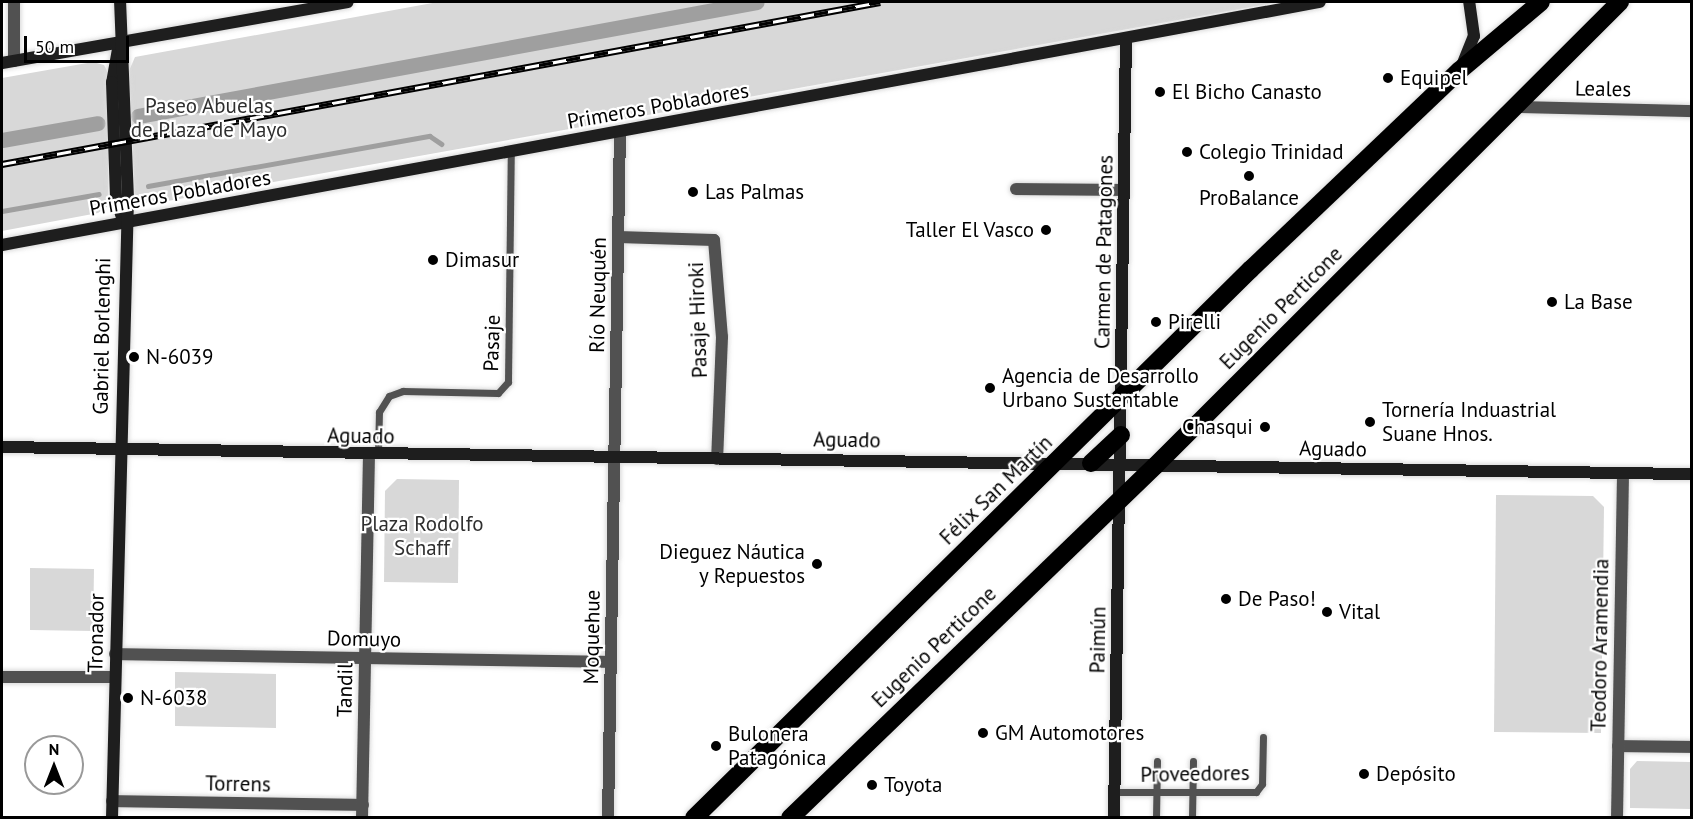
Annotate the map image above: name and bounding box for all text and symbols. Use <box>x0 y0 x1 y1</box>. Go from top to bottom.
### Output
scale bar <box>27 24 132 62</box>
text: 50 m <box>35 35 74 58</box>
place label: Equipel <box>1400 65 1468 91</box>
marker: Equipel <box>1381 71 1395 85</box>
street label: Leales <box>1575 76 1631 102</box>
street label: Primeros Pobladores <box>565 78 751 134</box>
place label: El Bicho Canasto <box>1172 79 1322 105</box>
marker: El Bicho Canasto <box>1153 85 1167 99</box>
park label: Paseo Abuelas de Plaza de Mayo <box>131 93 287 143</box>
place label: Colegio Trinidad <box>1199 139 1344 165</box>
marker: Colegio Trinidad <box>1180 145 1194 159</box>
street label: Carmen de Patagones <box>1090 155 1118 349</box>
street label: Primeros Pobladores <box>87 165 273 221</box>
marker: ProBalance <box>1242 169 1256 183</box>
place label: Las Palmas <box>705 179 804 205</box>
marker: Las Palmas <box>686 185 700 199</box>
place label: ProBalance <box>1199 185 1299 211</box>
place label: Taller El Vasco <box>905 217 1034 243</box>
marker: Taller El Vasco <box>1039 223 1053 237</box>
street label: Río Neuquén <box>584 237 612 353</box>
street label: Eugenio Perticone <box>1214 241 1348 375</box>
place label: Dimasur <box>445 247 519 273</box>
marker: Dimasur <box>426 253 440 267</box>
street label: Gabriel Borlenghi <box>88 257 116 415</box>
street label: Pasaje Hiroki <box>683 261 713 379</box>
place label: La Base <box>1564 289 1633 315</box>
marker: La Base <box>1545 295 1559 309</box>
place label: Pirelli <box>1168 309 1221 335</box>
street label: Pasaje <box>478 314 506 372</box>
marker: Pirelli <box>1149 315 1163 329</box>
place label: N-6039 <box>146 344 213 370</box>
marker: N-6039 <box>127 350 141 364</box>
place label: Agencia de Desarrollo Urbano Sustentable <box>1002 363 1199 413</box>
marker: Agencia de Desarrollo Urbano Sustentable <box>983 381 997 395</box>
place label: Tornería Induastrial Suane Hnos. <box>1382 397 1556 447</box>
place label: Chasqui <box>1182 414 1253 440</box>
marker: Tornería Induastrial Suane Hnos. <box>1363 415 1377 429</box>
marker: Chasqui <box>1258 420 1272 434</box>
street label: Aguado <box>327 423 395 449</box>
street label: Aguado <box>813 427 881 453</box>
street label: Félix San Martín <box>934 430 1058 550</box>
street label: Aguado <box>1299 436 1367 462</box>
park label: Plaza Rodolfo Schaff <box>361 511 483 561</box>
place label: Dieguez Náutica y Repuestos <box>659 539 805 589</box>
marker: Dieguez Náutica y Repuestos <box>810 557 824 571</box>
street label: Teodoro Aramendia <box>1586 558 1614 732</box>
street label: Eugenio Perticone <box>867 581 1001 713</box>
place label: De Paso! <box>1238 586 1316 612</box>
street label: Moquehue <box>579 589 605 685</box>
marker: De Paso! <box>1219 592 1233 606</box>
street label: Tronador <box>83 593 109 673</box>
place label: Vital <box>1339 599 1380 625</box>
marker: Vital <box>1320 605 1334 619</box>
street label: Paimún <box>1085 606 1111 674</box>
street label: Domuyo <box>327 626 401 652</box>
street label: Tandil <box>332 663 358 717</box>
place label: N-6038 <box>140 685 207 711</box>
marker: N-6038 <box>121 691 135 705</box>
place label: GM Automotores <box>995 720 1145 746</box>
place label: Bulonera Patagónica <box>728 721 826 771</box>
marker: GM Automotores <box>976 726 990 740</box>
north arrow <box>24 735 84 795</box>
text: N <box>49 739 59 759</box>
marker: Bulonera Patagónica <box>709 739 723 753</box>
street label: Proveedores <box>1140 760 1250 788</box>
place label: Depósito <box>1376 761 1456 787</box>
marker: Depósito <box>1357 767 1371 781</box>
street label: Torrens <box>205 771 271 797</box>
place label: Toyota <box>884 772 942 798</box>
marker: Toyota <box>865 778 879 792</box>

